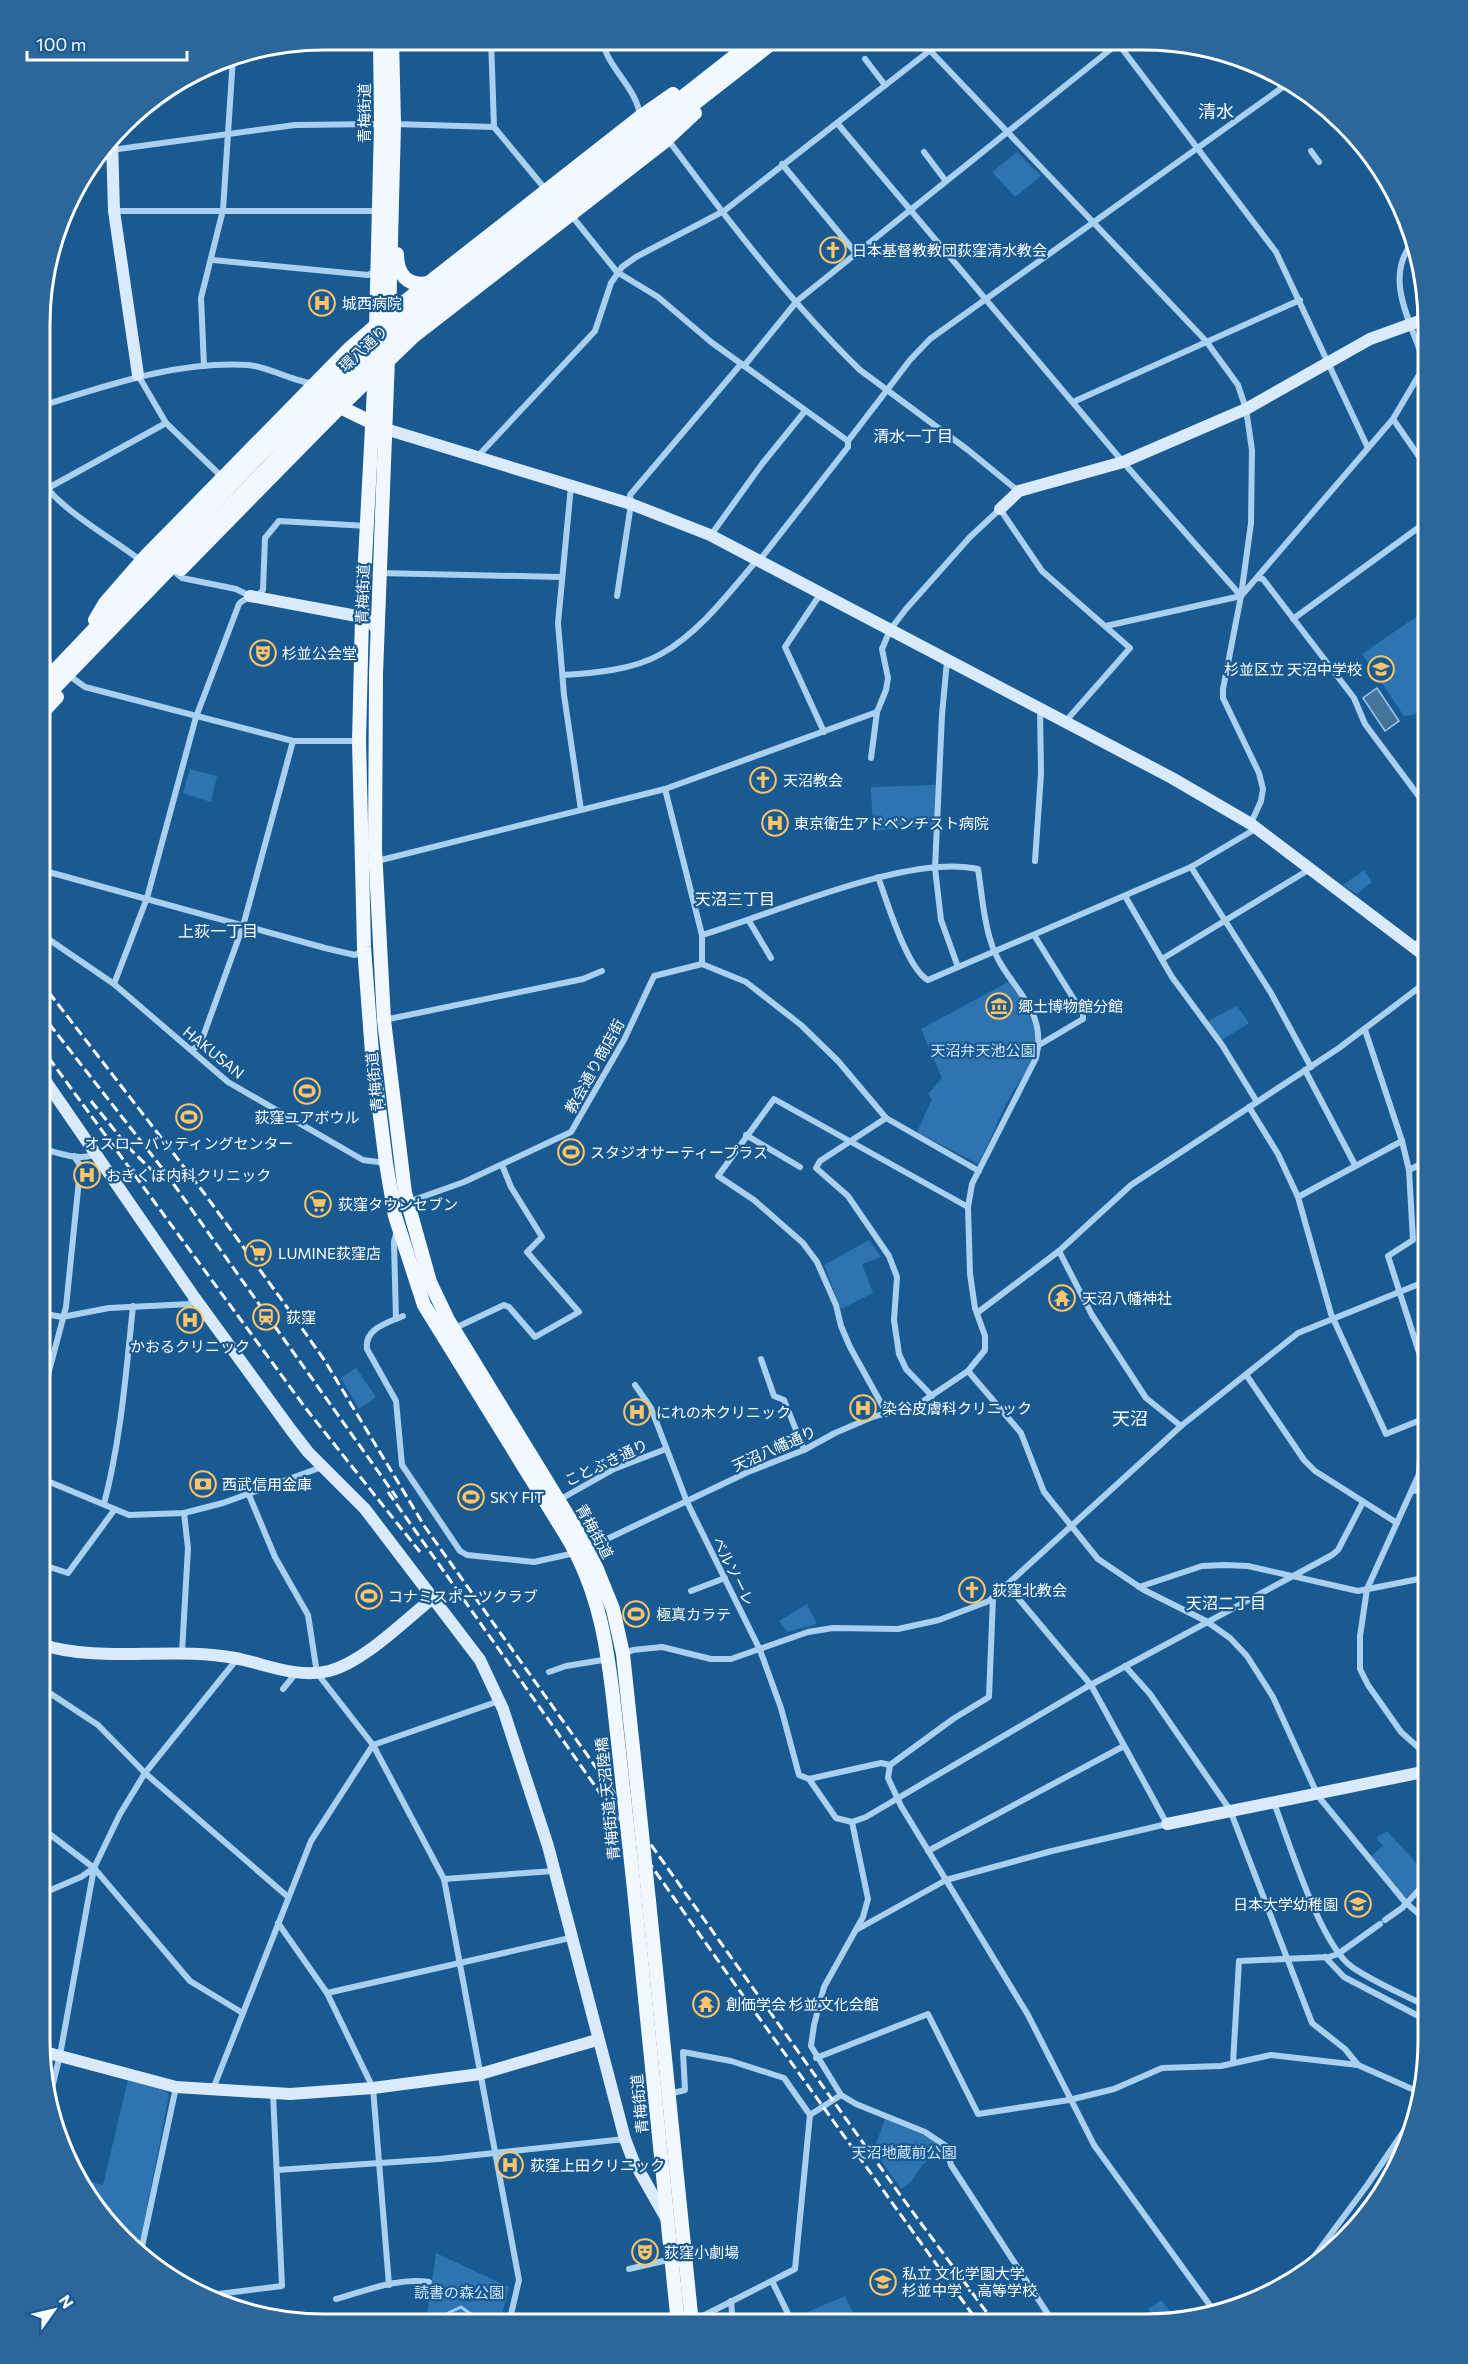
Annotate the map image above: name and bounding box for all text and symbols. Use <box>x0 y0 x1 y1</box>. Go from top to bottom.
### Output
scale bar <box>27 24 188 62</box>
text: 100 m <box>36 33 86 55</box>
street label: 青梅街道 <box>355 83 373 143</box>
district label: 清水 <box>1198 100 1234 122</box>
church icon: 日本基督教教団荻窪清水教会 <box>818 235 848 265</box>
place label: 日本基督教教団荻窪清水教会 <box>852 241 1047 259</box>
hospital icon: 城西病院 <box>307 288 337 318</box>
place label: 城西病院 <box>342 294 402 312</box>
street label: 環八通り <box>335 321 391 375</box>
district label: 清水一丁目 <box>873 426 953 445</box>
street label: 青梅街道 <box>352 564 372 624</box>
theatre icon: 杉並公会堂 <box>248 638 278 668</box>
place label: 杉並公会堂 <box>282 644 357 662</box>
school or university icon: 杉並区立 天沼中学校 <box>1366 654 1396 684</box>
place label: 杉並区立 天沼中学校 <box>1224 660 1362 678</box>
church icon: 天沼教会 <box>748 765 778 795</box>
place label: 天沼教会 <box>783 771 843 789</box>
hospital icon: 東京衛生アドベンチスト病院 <box>760 808 790 838</box>
place label: 東京衛生アドベンチスト病院 <box>794 814 989 832</box>
district label: 天沼三丁目 <box>695 889 775 908</box>
district label: 上荻一丁目 <box>178 921 258 940</box>
museum icon: 郷土博物館分館 <box>984 991 1014 1021</box>
place label: 郷土博物館分館 <box>1018 997 1123 1015</box>
street label: 教会通り商店街 <box>561 1016 627 1116</box>
street label: HAKUSAN <box>180 1022 248 1082</box>
park label: 天沼弁天池公園 <box>930 1041 1036 1059</box>
street label: 青梅街道 <box>362 1051 386 1113</box>
sports icon: 荻窪ユアボウル <box>292 1076 322 1106</box>
sports icon: オスローバッティングセンター <box>174 1102 204 1132</box>
place label: 荻窪ユアボウル <box>254 1108 360 1126</box>
place label: オスローバッティングセンター <box>85 1134 293 1152</box>
sports icon: スタジオサーティープラス <box>556 1137 586 1167</box>
place label: スタジオサーティープラス <box>590 1143 768 1161</box>
hospital icon: おぎくぼ内科クリニック <box>72 1160 102 1190</box>
place label: おぎくぼ内科クリニック <box>106 1166 271 1184</box>
supermarket icon: 荻窪タウンセブン <box>303 1189 333 1219</box>
place label: 荻窪タウンセブン <box>338 1195 458 1213</box>
supermarket icon: LUMINE荻窪店 <box>243 1238 273 1268</box>
place label: LUMINE荻窪店 <box>278 1244 381 1262</box>
temple icon: 天沼八幡神社 <box>1047 1283 1077 1313</box>
place label: 天沼八幡神社 <box>1082 1289 1172 1307</box>
station icon: 荻窪 <box>251 1302 281 1332</box>
hospital icon: かおるクリニック <box>175 1305 205 1335</box>
place label: 荻窪 <box>286 1308 316 1326</box>
place label: かおるクリニック <box>130 1337 250 1355</box>
hospital icon: 染谷皮膚科クリニック <box>848 1393 878 1423</box>
hospital icon: にれの木クリニック <box>622 1397 652 1427</box>
place label: 染谷皮膚科クリニック <box>882 1399 1032 1417</box>
place label: にれの木クリニック <box>656 1403 791 1421</box>
district label: 天沼 <box>1112 1407 1148 1429</box>
street label: 天沼八幡通り <box>729 1421 819 1475</box>
street label: ことぶき通り <box>561 1435 651 1489</box>
bank icon: 西武信用金庫 <box>188 1469 218 1499</box>
place label: 西武信用金庫 <box>222 1475 312 1493</box>
sports icon: SKY FIT <box>456 1482 486 1512</box>
place label: SKY FIT <box>490 1488 544 1506</box>
street label: 青梅街道 <box>573 1500 617 1562</box>
street label: ベルソーレ <box>709 1533 759 1609</box>
church icon: 荻窪北教会 <box>957 1575 987 1605</box>
sports icon: コナミスポーツクラブ <box>354 1581 384 1611</box>
place label: 荻窪北教会 <box>992 1581 1067 1599</box>
place label: コナミスポーツクラブ <box>388 1587 538 1605</box>
district label: 天沼二丁目 <box>1186 1593 1266 1612</box>
sports icon: 極真カラテ <box>621 1599 651 1629</box>
place label: 極真カラテ <box>656 1605 731 1623</box>
street label: 青梅街道;天沼陸橋 <box>592 1737 622 1861</box>
school or university icon: 日本大学幼稚園 <box>1343 1889 1373 1919</box>
place label: 日本大学幼稚園 <box>1233 1895 1338 1913</box>
temple icon: 創価学会 杉並文化会館 <box>691 1989 721 2019</box>
place label: 創価学会 杉並文化会館 <box>726 1995 879 2013</box>
street label: 青梅街道 <box>627 2073 651 2135</box>
park label: 天沼地蔵前公園 <box>851 2143 957 2161</box>
hospital icon: 荻窪上田クリニック <box>495 2150 525 2180</box>
place label: 荻窪上田クリニック <box>530 2156 665 2174</box>
theatre icon: 荻窪小劇場 <box>630 2237 660 2267</box>
place label: 荻窪小劇場 <box>664 2243 739 2261</box>
place label: 私立 文化学園大学 杉並中学・高等学校 <box>902 2264 1037 2299</box>
school or university icon: 私立 文化学園大学 杉並中学・高等学校 <box>868 2267 898 2297</box>
north arrow <box>24 2280 84 2340</box>
park label: 読書の森公園 <box>414 2283 504 2301</box>
text: N <box>56 2291 78 2312</box>

